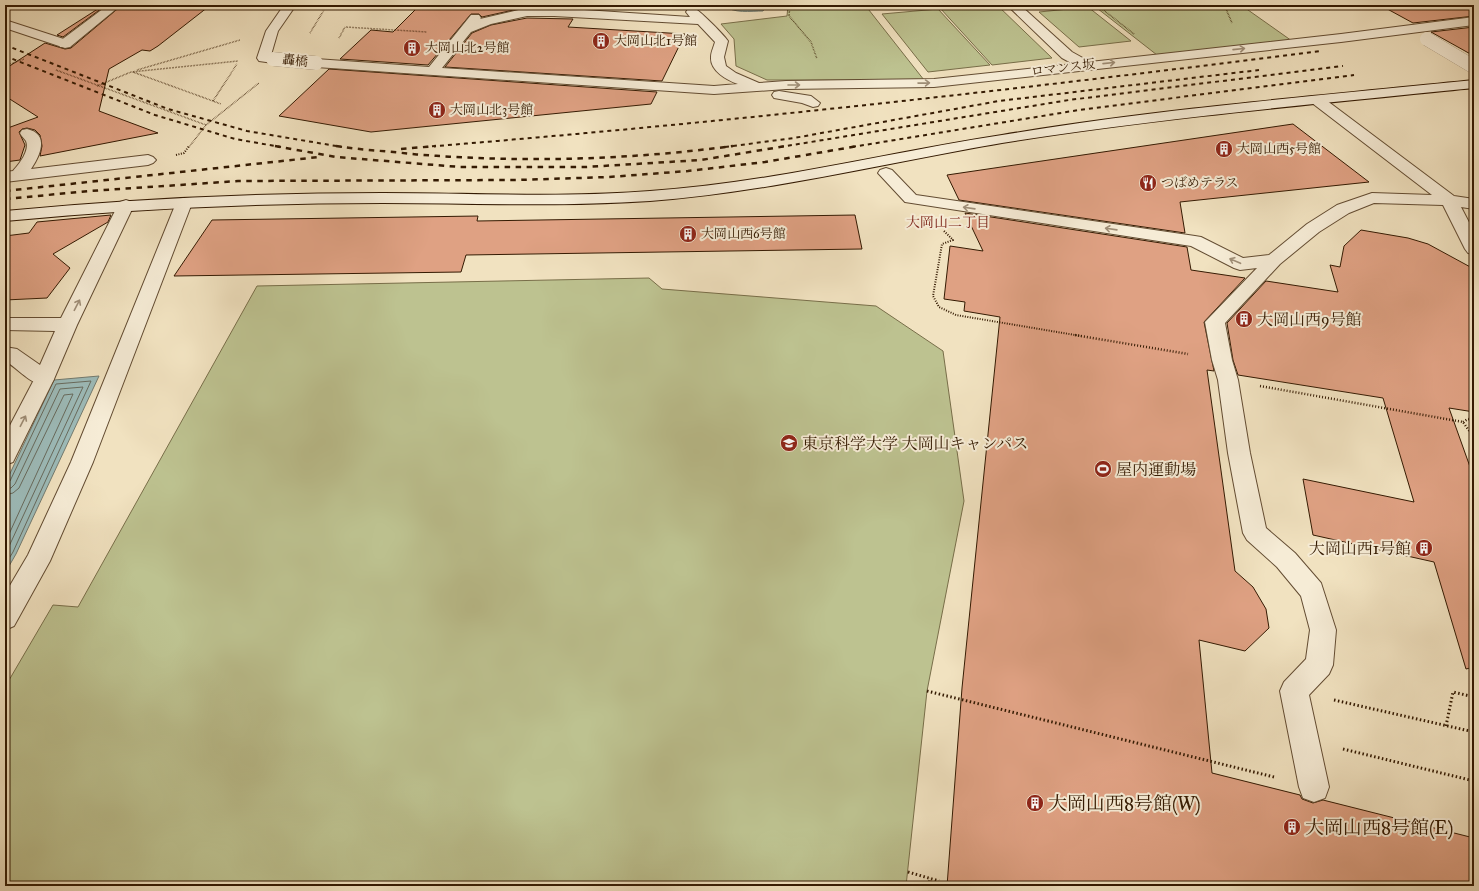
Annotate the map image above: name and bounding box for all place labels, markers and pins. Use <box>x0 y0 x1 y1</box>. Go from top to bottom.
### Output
building icon: 大岡山北1号館 <box>591 31 611 51</box>
place label: 大岡山北1号館 <box>614 33 697 49</box>
building icon: 大岡山北2号館 <box>402 38 422 58</box>
place label: 大岡山北2号館 <box>425 40 509 56</box>
building icon: 大岡山北3号館 <box>427 100 447 120</box>
place label: 大岡山北3号館 <box>450 102 533 118</box>
building icon: 大岡山西5号館 <box>1214 139 1234 159</box>
place label: 大岡山西5号館 <box>1237 141 1321 157</box>
restaurant icon: つばめテラス <box>1138 173 1158 193</box>
place label: つばめテラス <box>1161 175 1239 191</box>
building icon: 大岡山西6号館 <box>678 224 698 244</box>
place label: 大岡山西6号館 <box>701 226 786 242</box>
building icon: 大岡山西9号館 <box>1234 309 1254 329</box>
place label: 大岡山西9号館 <box>1257 310 1362 329</box>
school or university icon: 東京科学大学 大岡山キャンパス <box>779 433 799 453</box>
place label: 東京科学大学 大岡山キャンパス <box>802 434 1028 453</box>
sports icon: 屋内運動場 <box>1093 459 1113 479</box>
place label: 屋内運動場 <box>1116 460 1196 479</box>
building icon: 大岡山西1号館 <box>1414 538 1434 558</box>
place label: 大岡山西1号館 <box>1309 539 1411 558</box>
place label: 大岡山西8号館(W) <box>1048 792 1201 816</box>
building icon: 大岡山西8号館(W) <box>1025 793 1045 813</box>
place label: 大岡山西8号館(E) <box>1305 816 1453 840</box>
building icon: 大岡山西8号館(E) <box>1282 817 1302 837</box>

